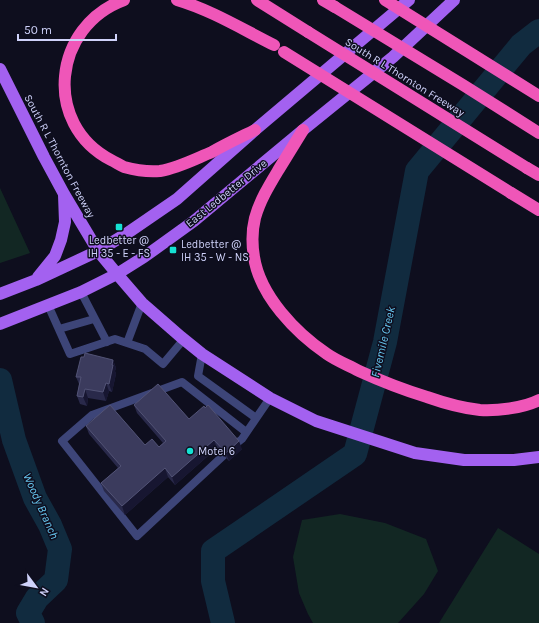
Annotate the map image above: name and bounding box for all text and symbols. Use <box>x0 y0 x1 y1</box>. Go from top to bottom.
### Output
scale bar <box>18 16 116 42</box>
text: 50 m <box>24 23 52 37</box>
street label: South R L Thornton Freeway <box>343 35 467 120</box>
street label: South R L Thornton Freeway <box>21 92 98 220</box>
street label: East Ledbetter Drive <box>183 157 270 230</box>
marker: Ledbetter @ IH 35 - E - FS <box>114 222 124 232</box>
place label: Ledbetter @ IH 35 - E - FS <box>88 234 150 260</box>
place label: Ledbetter @ IH 35 - W - NS <box>181 238 249 264</box>
marker: Ledbetter @ IH 35 - W - NS <box>168 245 178 255</box>
water label: Fivemile Creek <box>368 304 398 379</box>
place label: Motel 6 <box>198 445 235 458</box>
marker: Motel 6 <box>185 446 195 456</box>
water label: Woody Branch <box>20 471 62 541</box>
north arrow <box>16 567 56 607</box>
text: N <box>36 585 52 599</box>

